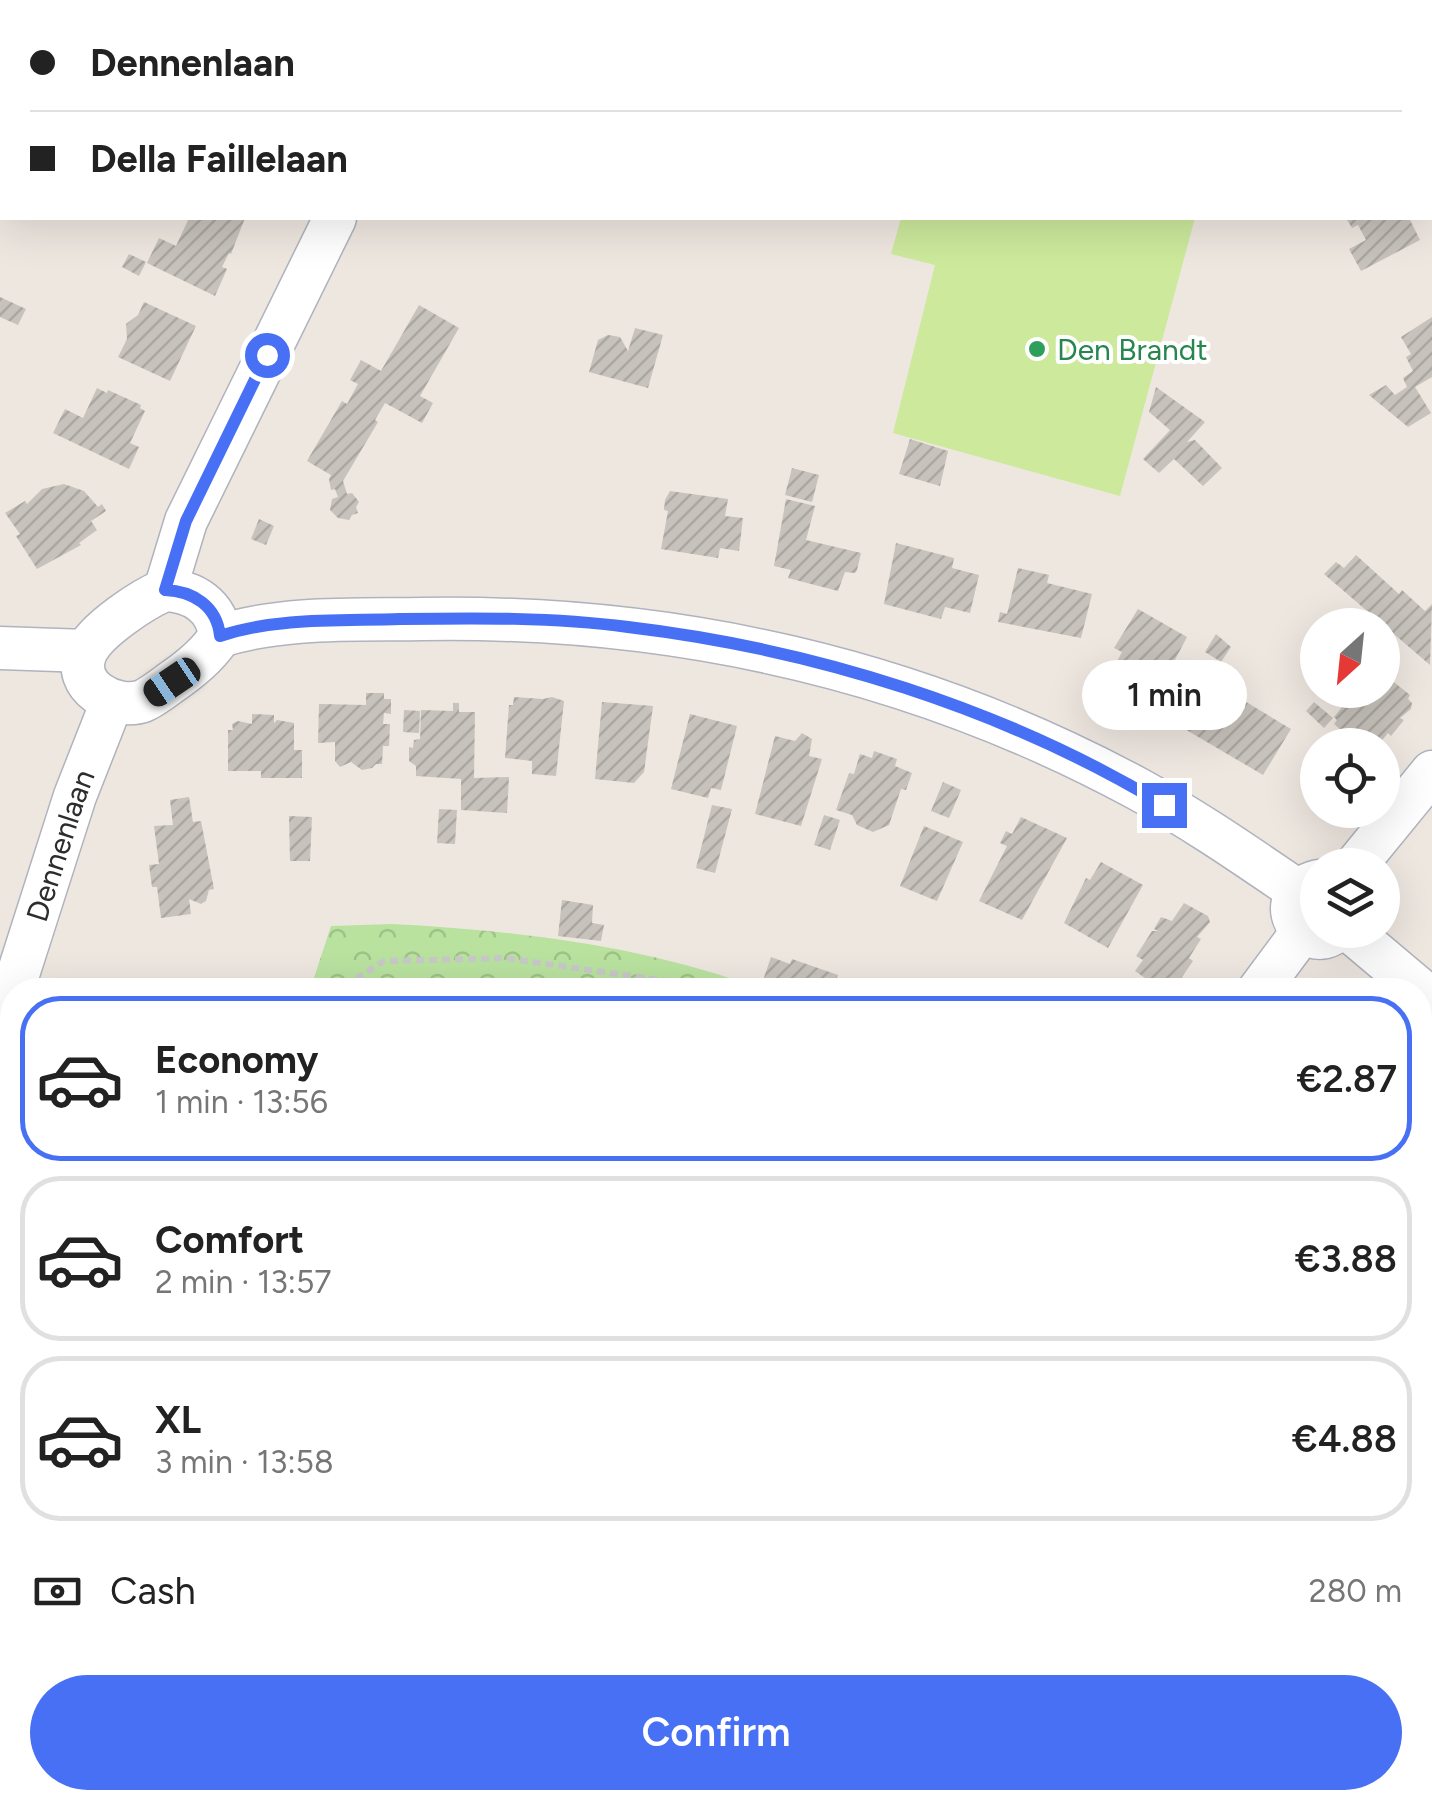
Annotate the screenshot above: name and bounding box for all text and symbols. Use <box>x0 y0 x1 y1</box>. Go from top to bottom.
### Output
text: Dennenlaan <box>90 40 295 86</box>
text: Della Faillelaan <box>90 136 348 182</box>
place label: Den Brandt <box>1057 331 1208 368</box>
route start <box>245 333 290 378</box>
marker: Den Brandt <box>1026 338 1048 360</box>
north arrow <box>1300 608 1400 708</box>
map controls <box>1300 608 1400 948</box>
car <box>139 653 205 711</box>
callout: 1 min <box>1082 660 1246 730</box>
text: 1 min <box>1127 676 1202 714</box>
button: locate <box>1300 728 1400 828</box>
street label: Dennenlaan <box>18 764 102 926</box>
route end <box>1142 783 1187 828</box>
button: layers <box>1300 848 1400 948</box>
icon: car <box>35 1034 125 1124</box>
text: Economy <box>155 1037 318 1083</box>
text: €2.87 <box>1296 1056 1397 1102</box>
text: 1 min · 13:56 <box>155 1083 328 1121</box>
icon: car <box>35 1214 125 1304</box>
text: Comfort <box>155 1217 304 1263</box>
text: €3.88 <box>1295 1236 1397 1282</box>
text: 2 min · 13:57 <box>155 1263 332 1301</box>
icon: car <box>35 1394 125 1484</box>
text: XL <box>155 1397 201 1443</box>
text: €4.88 <box>1292 1416 1397 1462</box>
text: 3 min · 13:58 <box>155 1443 334 1481</box>
icon: cash <box>30 1564 85 1619</box>
text: Cash <box>110 1568 196 1614</box>
text: 280 m <box>1309 1572 1402 1610</box>
button: Confirm <box>30 1675 1402 1790</box>

